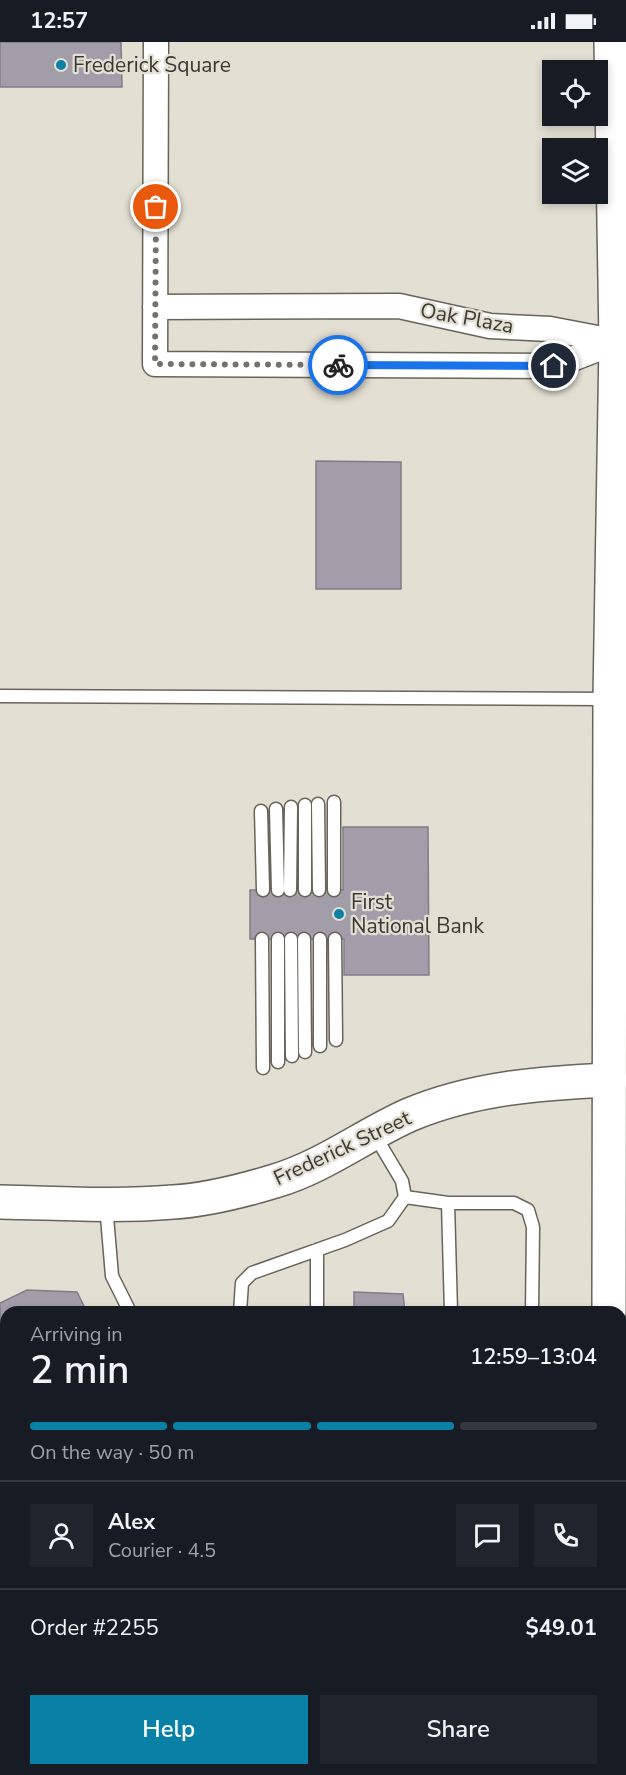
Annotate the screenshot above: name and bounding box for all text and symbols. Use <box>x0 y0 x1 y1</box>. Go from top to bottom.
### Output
text: 12:57 <box>30 6 88 36</box>
place label: Frederick Square <box>73 51 231 79</box>
marker: Frederick Square <box>54 58 68 72</box>
map controls <box>542 60 608 204</box>
button: locate <box>542 60 608 126</box>
button: layers <box>542 138 608 204</box>
pin <box>130 181 181 232</box>
icon: bag <box>139 190 172 223</box>
street label: Oak Plaza <box>418 296 516 340</box>
courier <box>308 335 368 395</box>
pin <box>528 340 579 391</box>
icon: bike <box>322 349 355 382</box>
icon: home <box>537 349 570 382</box>
place label: First National Bank <box>351 888 484 940</box>
marker: First National Bank <box>332 907 346 921</box>
street label: Frederick Street <box>269 1104 416 1192</box>
text: Arriving in <box>30 1321 123 1348</box>
text: 12:59–13:04 <box>470 1342 597 1372</box>
text: 2 min <box>30 1344 129 1397</box>
text: On the way · 50 m <box>30 1439 194 1466</box>
button: person <box>30 1504 93 1567</box>
button: chat <box>456 1504 519 1567</box>
button: phone <box>534 1504 597 1567</box>
text: Alex <box>108 1507 155 1537</box>
text: Courier · 4.5 <box>108 1537 216 1564</box>
text: Order #2255 <box>30 1613 159 1643</box>
text: $49.01 <box>526 1613 597 1643</box>
button: Help <box>30 1695 308 1764</box>
button: Share <box>320 1695 597 1764</box>

